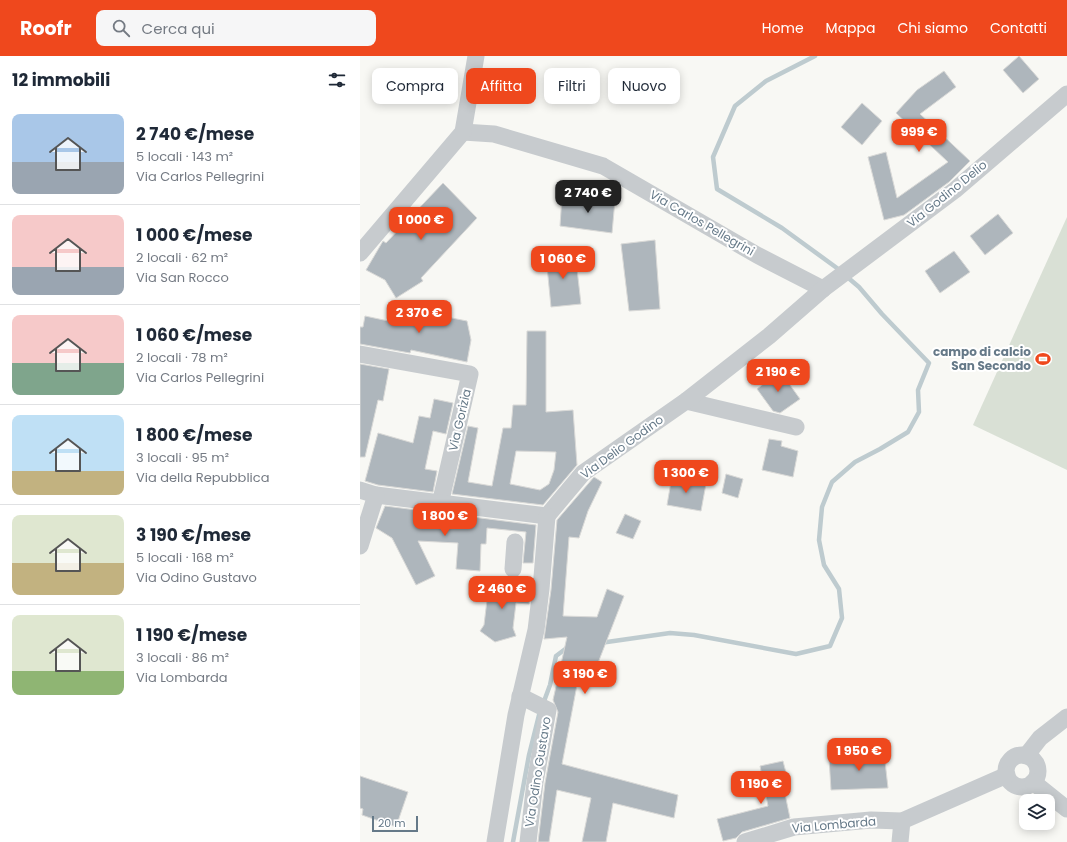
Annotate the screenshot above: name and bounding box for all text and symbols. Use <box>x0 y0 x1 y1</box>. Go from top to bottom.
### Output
search box <box>96 10 376 46</box>
text: Roofr <box>20 15 72 42</box>
icon: search <box>110 17 132 39</box>
text: Cerca qui <box>142 18 215 39</box>
text: Home <box>762 18 804 38</box>
text: Mappa <box>826 18 876 38</box>
text: Chi siamo <box>898 18 968 38</box>
text: Contatti <box>990 18 1047 38</box>
text: 12 immobili <box>12 68 110 92</box>
chip: Compra <box>372 68 458 104</box>
chip: Affitta <box>466 68 536 104</box>
chip: Filtri <box>544 68 600 104</box>
chip: Nuovo <box>608 68 680 104</box>
icon: filters <box>326 69 348 91</box>
pin: 999 € <box>891 119 947 153</box>
text: 2 740 €/mese <box>136 122 254 146</box>
text: 999 € <box>900 122 938 141</box>
icon: home <box>44 130 92 178</box>
text: 5 locali · 143 m² <box>136 147 233 166</box>
street label: Via Godino Delio <box>903 156 991 231</box>
text: Via Carlos Pellegrini <box>136 167 264 186</box>
pin: 2 740 € <box>551 180 625 214</box>
text: 2 740 € <box>564 183 612 202</box>
street label: Via Carlos Pellegrini <box>647 186 758 260</box>
pin: 1 000 € <box>384 207 458 241</box>
text: 1 000 € <box>398 210 444 229</box>
text: 1 000 €/mese <box>136 223 253 247</box>
icon: home <box>44 231 92 279</box>
pin: 1 060 € <box>526 246 600 280</box>
text: 2 locali · 62 m² <box>136 248 228 267</box>
text: 1 060 € <box>540 249 586 268</box>
text: Via San Rocco <box>136 268 229 287</box>
pin: 2 370 € <box>382 300 456 334</box>
text: 2 370 € <box>396 303 442 322</box>
text: 1 060 €/mese <box>136 323 252 347</box>
icon: home <box>44 331 92 379</box>
place label: campo di calcio San Secondo <box>933 343 1031 374</box>
text: 2 locali · 78 m² <box>136 348 228 367</box>
sports icon: campo di calcio San Secondo <box>1034 350 1052 368</box>
pin: 2 190 € <box>741 359 815 393</box>
text: 2 190 € <box>756 362 800 381</box>
text: Via Carlos Pellegrini <box>136 368 264 387</box>
street label: Via Gorizia <box>444 387 475 453</box>
street label: Via Delio Godino <box>577 411 667 482</box>
text: 1 800 €/mese <box>136 423 252 447</box>
icon: home <box>44 431 92 479</box>
text: 3 locali · 95 m² <box>136 448 229 467</box>
pin: 1 300 € <box>649 460 723 494</box>
text: 1 300 € <box>663 463 709 482</box>
text: Via della Repubblica <box>136 468 269 487</box>
pin: 1 800 € <box>408 503 482 537</box>
text: 1 800 € <box>422 506 468 525</box>
text: 3 190 €/mese <box>136 523 251 547</box>
icon: home <box>44 531 92 579</box>
text: 5 locali · 168 m² <box>136 548 234 567</box>
text: Via Odino Gustavo <box>136 568 257 587</box>
pin: 2 460 € <box>465 576 539 610</box>
text: 2 460 € <box>478 579 526 598</box>
text: 1 190 €/mese <box>136 623 247 647</box>
icon: home <box>44 631 92 679</box>
text: 3 locali · 86 m² <box>136 648 229 667</box>
pin: 3 190 € <box>548 661 622 695</box>
text: 3 190 € <box>562 664 608 683</box>
text: Via Lombarda <box>136 668 228 687</box>
street label: Via Odino Gustavo <box>520 715 555 828</box>
pin: 1 950 € <box>822 738 896 772</box>
text: 1 950 € <box>836 741 882 760</box>
pin: 1 190 € <box>724 771 798 805</box>
text: 1 190 € <box>740 774 782 793</box>
map controls <box>1019 794 1055 830</box>
button: layers <box>1019 794 1055 830</box>
street label: Via Lombarda <box>791 812 877 837</box>
scale bar <box>372 814 418 833</box>
text: 20 m <box>378 815 406 831</box>

